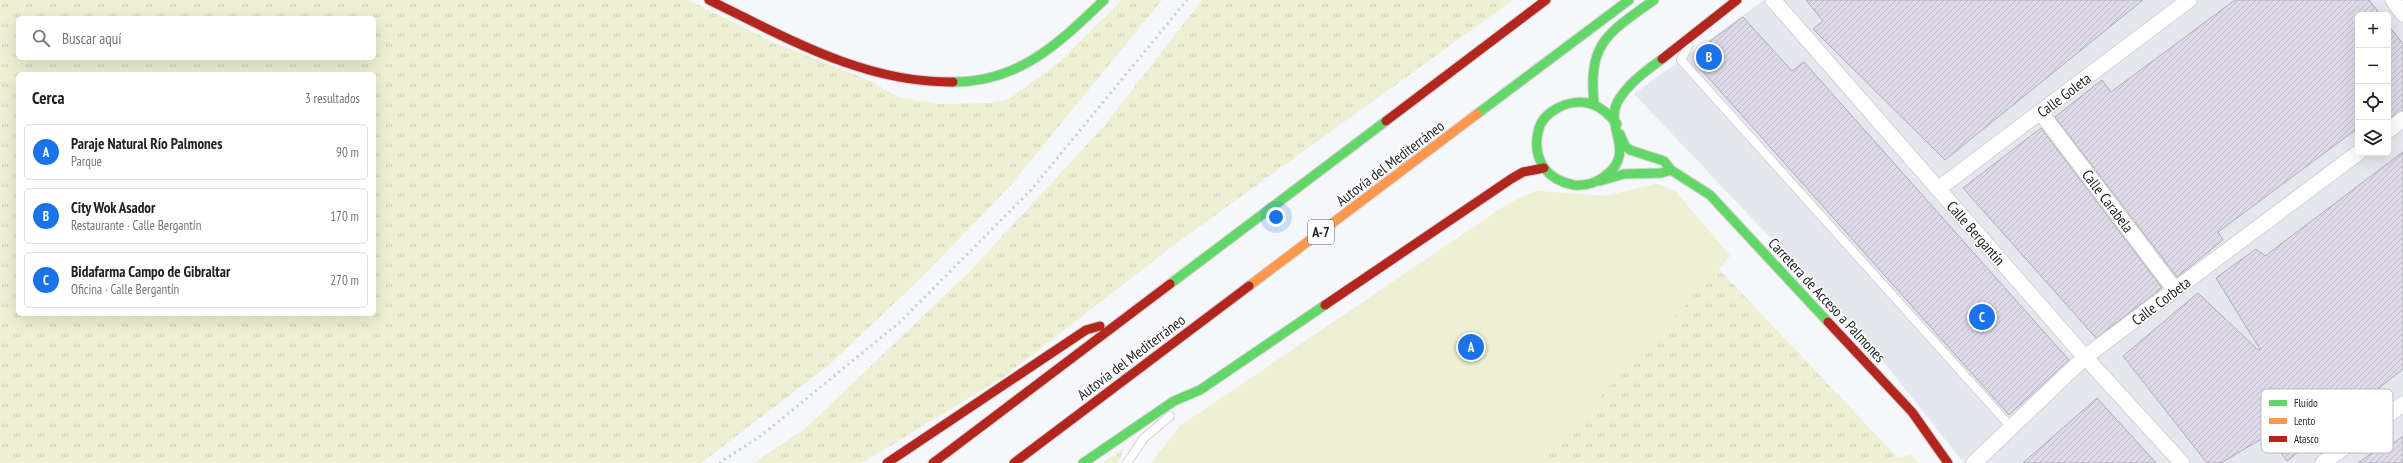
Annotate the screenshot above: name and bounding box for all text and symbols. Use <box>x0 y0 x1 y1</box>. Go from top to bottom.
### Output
map controls <box>2355 12 2391 156</box>
button: + <box>2355 12 2391 48</box>
search box <box>16 16 376 60</box>
icon: search <box>30 27 52 49</box>
text: Buscar aquí <box>62 29 122 48</box>
pin: B <box>1696 42 1722 72</box>
button: − <box>2355 48 2391 84</box>
street label: Calle Goleta <box>2033 69 2095 121</box>
button: locate <box>2355 84 2391 120</box>
text: Cerca <box>32 87 65 109</box>
text: 3 resultados <box>305 90 360 107</box>
street label: Autovía del Mediterráneo <box>1332 116 1448 210</box>
button: layers <box>2355 120 2391 156</box>
text: Paraje Natural Río Palmones <box>71 134 222 153</box>
text: A <box>43 144 49 161</box>
text: 90 m <box>336 144 359 161</box>
text: Parque <box>71 153 102 170</box>
street label: Calle Carabela <box>2078 166 2138 236</box>
street label: Calle Bergantín <box>1943 197 2009 269</box>
text: City Wok Asador <box>71 198 155 217</box>
your location <box>1266 207 1286 227</box>
text: B <box>43 208 49 225</box>
text: 170 m <box>330 208 359 225</box>
text: Restaurante · Calle Bergantín <box>71 217 201 234</box>
road number: A-7 <box>1308 220 1334 244</box>
street label: Carretera de Acceso a Palmones <box>1764 234 1890 366</box>
text: Bidafarma Campo de Gibraltar <box>71 262 230 281</box>
text: C <box>43 272 49 289</box>
text: 270 m <box>330 272 359 289</box>
street label: Calle Corbeta <box>2128 273 2194 329</box>
text: Oficina · Calle Bergantín <box>71 281 179 298</box>
pin: C <box>1969 302 1995 332</box>
street label: Autovía del Mediterráneo <box>1073 310 1189 404</box>
pin: A <box>1458 332 1484 362</box>
legend <box>2261 389 2393 453</box>
text: Fluido <box>2294 396 2318 410</box>
text: Lento <box>2294 414 2315 428</box>
text: Atasco <box>2294 432 2319 446</box>

